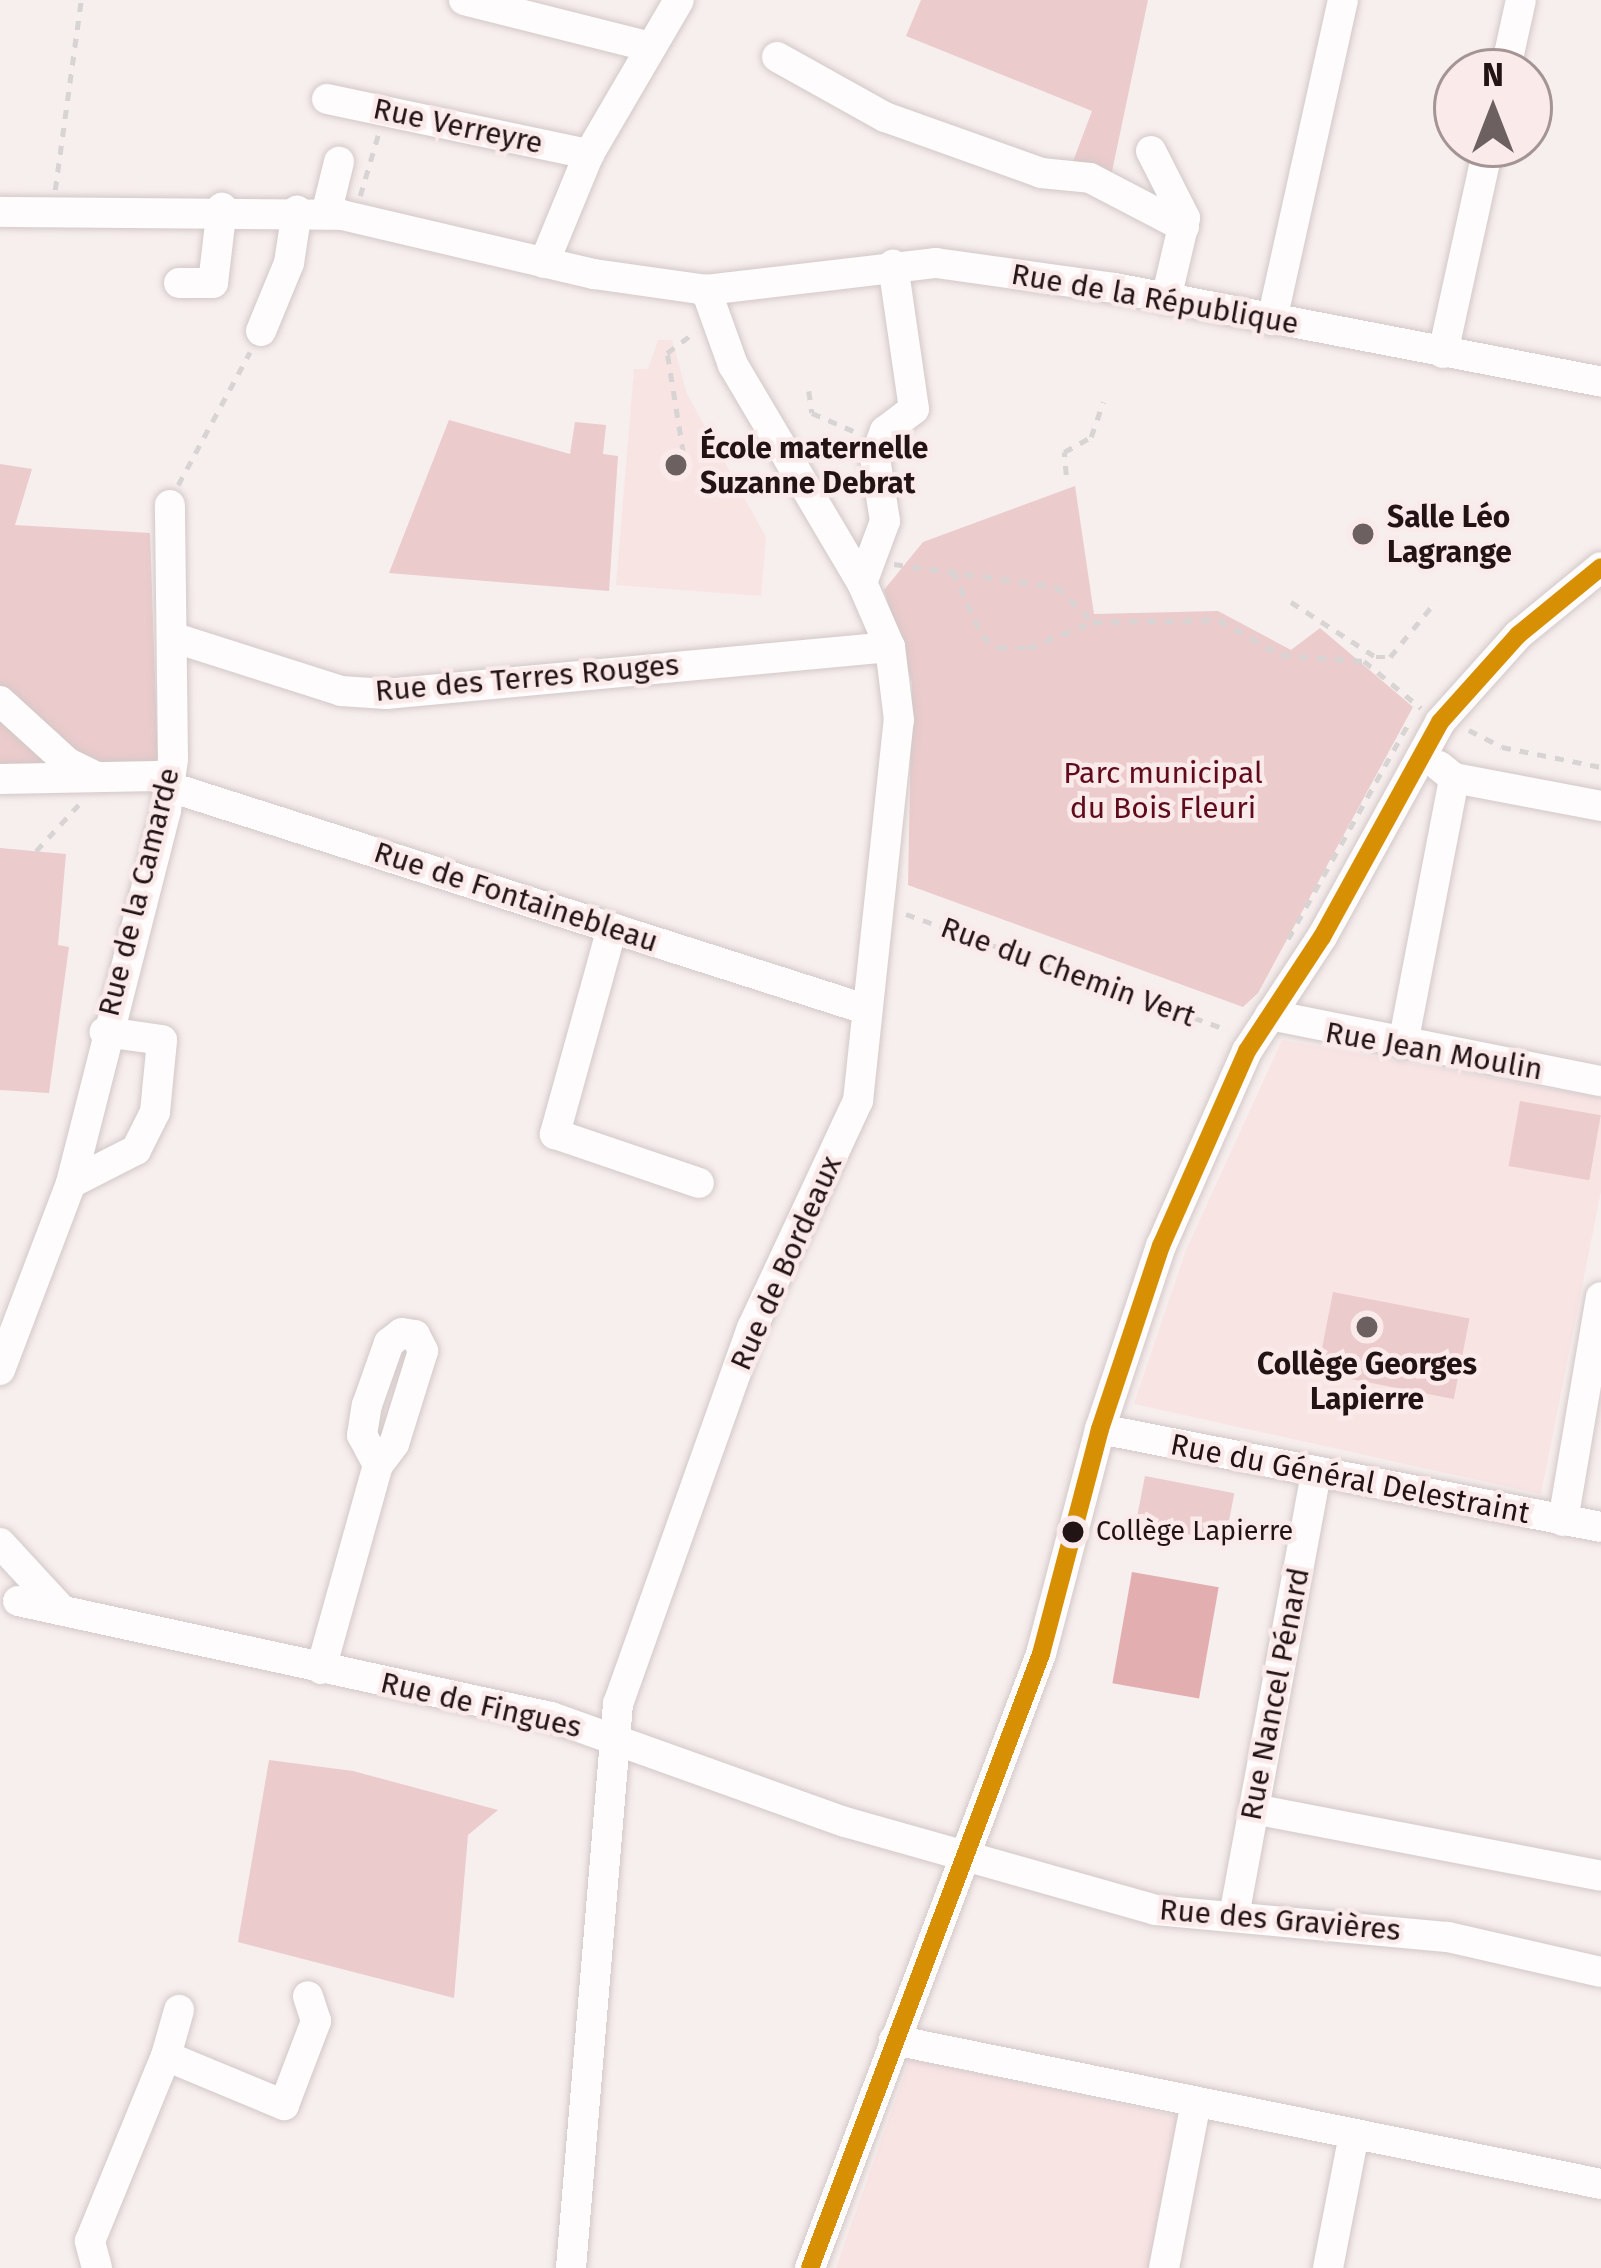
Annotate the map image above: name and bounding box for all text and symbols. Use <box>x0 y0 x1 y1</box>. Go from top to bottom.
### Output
north arrow <box>1433 48 1553 168</box>
text: N <box>1482 55 1504 95</box>
street label: Rue Verreyre <box>370 90 546 162</box>
street label: Rue de la République <box>1008 256 1302 342</box>
place label: École maternelle Suzanne Debrat <box>700 430 928 500</box>
marker: École maternelle Suzanne Debrat <box>663 452 689 478</box>
place label: Salle Léo Lagrange <box>1387 499 1512 570</box>
marker: Salle Léo Lagrange <box>1350 521 1376 547</box>
street label: Rue des Terres Rouges <box>373 647 681 709</box>
park label: Parc municipal du Bois Fleuri <box>1063 755 1263 826</box>
street label: Rue de la Camarde <box>91 764 187 1020</box>
street label: Rue de Fontainebleau <box>369 834 663 960</box>
street label: Rue du Chemin Vert <box>936 909 1200 1035</box>
street label: Rue Jean Moulin <box>1322 1014 1546 1088</box>
street label: Rue de Bordeaux <box>723 1150 849 1376</box>
marker: Collège Georges Lapierre <box>1354 1314 1380 1340</box>
place label: Collège Georges Lapierre <box>1257 1346 1477 1416</box>
street label: Rue du Général Delestraint <box>1167 1427 1533 1531</box>
place label: Collège Lapierre <box>1096 1516 1293 1548</box>
marker: Collège Lapierre <box>1062 1521 1084 1543</box>
street label: Rue Nancel Pénard <box>1233 1565 1317 1823</box>
street label: Rue de Fingues <box>377 1664 585 1746</box>
street label: Rue des Gravières <box>1158 1892 1402 1948</box>

